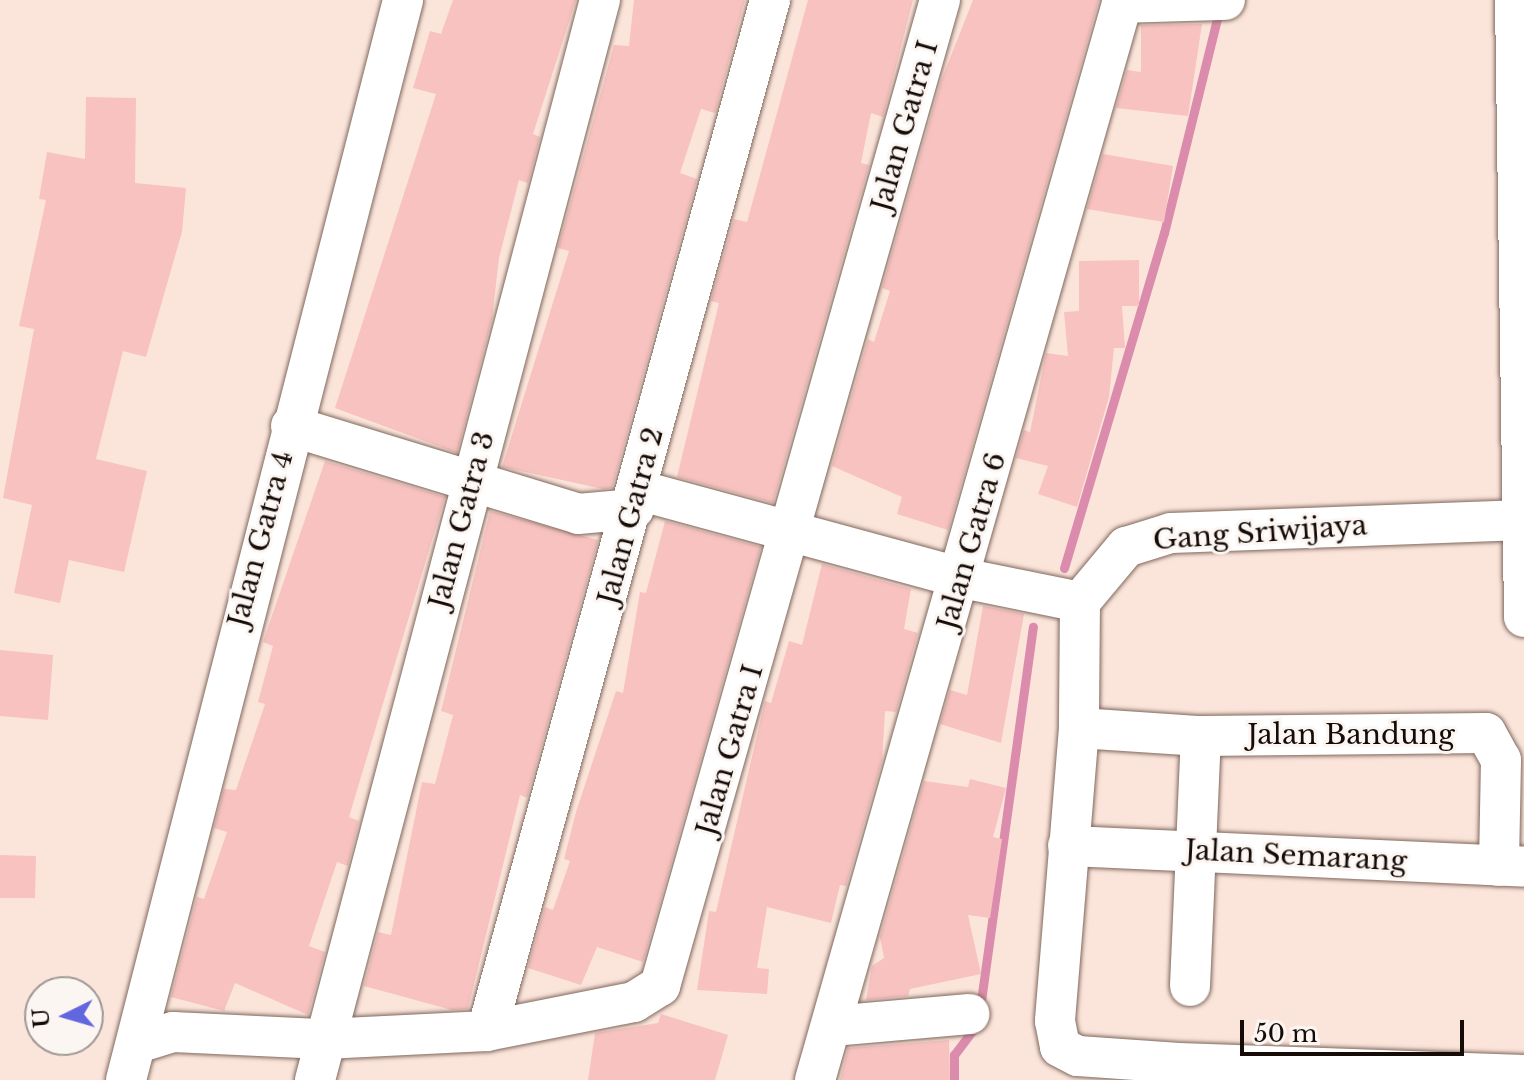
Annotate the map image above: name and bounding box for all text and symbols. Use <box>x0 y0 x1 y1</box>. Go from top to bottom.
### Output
street label: Jalan Gatra I <box>865 37 945 215</box>
street label: Jalan Gatra 2 <box>591 424 671 608</box>
street label: Jalan Gatra 3 <box>422 428 502 612</box>
street label: Jalan Gatra 4 <box>221 447 301 631</box>
street label: Jalan Gatra 6 <box>931 448 1013 634</box>
street label: Gang Sriwijaya <box>1152 509 1368 557</box>
street label: Jalan Gatra I <box>690 661 770 839</box>
street label: Jalan Bandung <box>1247 718 1455 752</box>
street label: Jalan Semarang <box>1184 833 1408 879</box>
north arrow <box>24 976 104 1056</box>
scale bar <box>1244 1004 1468 1054</box>
text: U <box>27 1007 56 1029</box>
text: 50 m <box>1254 1019 1317 1048</box>

